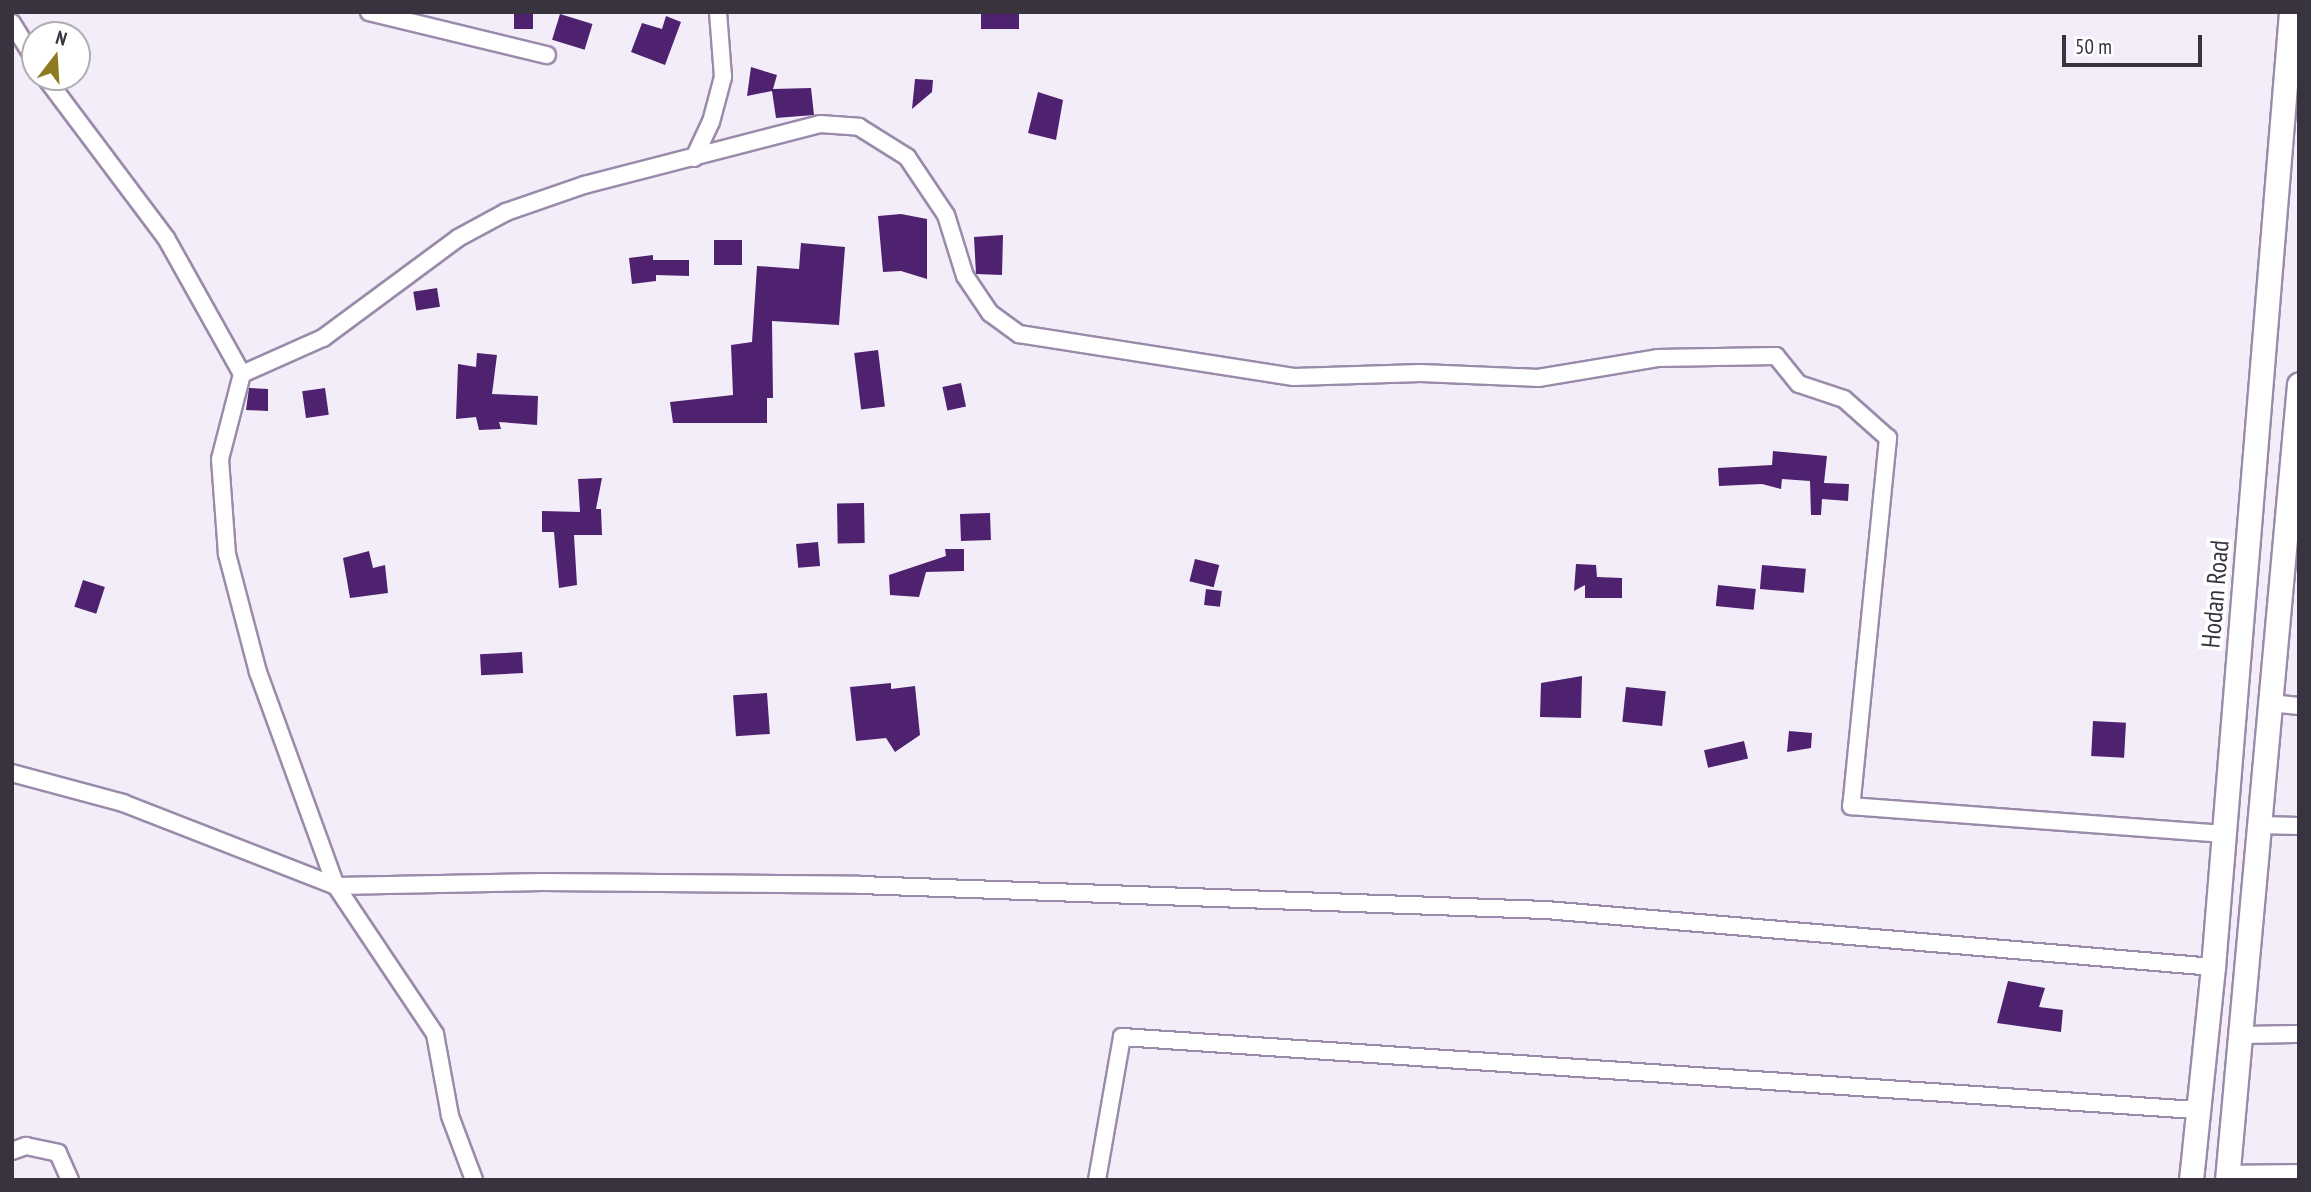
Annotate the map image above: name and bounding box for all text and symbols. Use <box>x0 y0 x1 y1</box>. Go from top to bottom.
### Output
north arrow <box>21 21 91 91</box>
scale bar <box>2066 21 2206 65</box>
text: N <box>53 25 70 51</box>
text: 50 m <box>2075 33 2112 60</box>
street label: Hodan Road <box>2195 539 2235 649</box>

